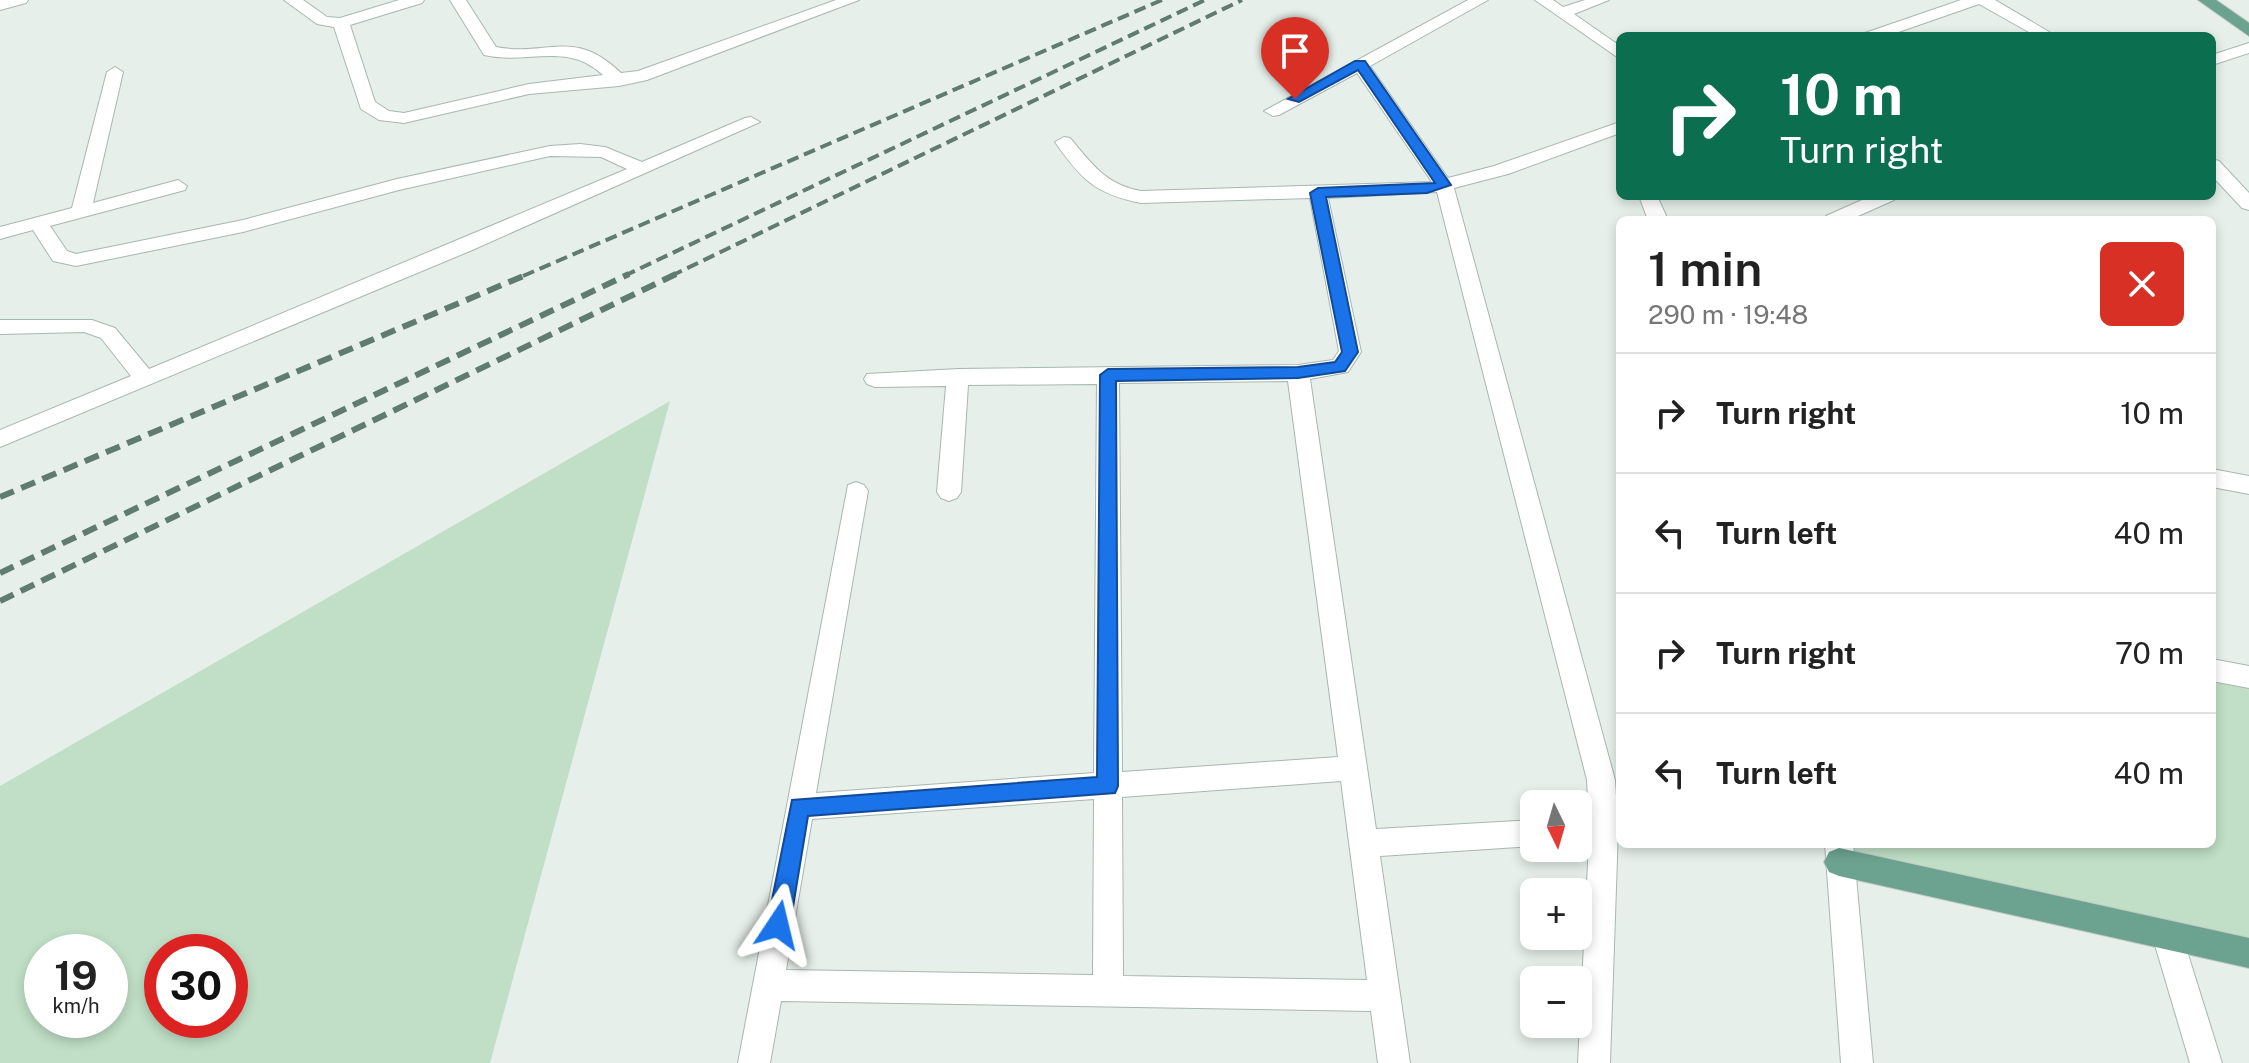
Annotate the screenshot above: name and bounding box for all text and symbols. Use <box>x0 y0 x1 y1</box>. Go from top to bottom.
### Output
pin <box>1261 17 1329 99</box>
icon: arrive <box>1273 29 1317 73</box>
text: 10 m <box>1780 62 1903 128</box>
icon: right <box>1648 64 1752 168</box>
text: Turn right <box>1780 129 1943 171</box>
text: 1 min <box>1648 240 1762 297</box>
button: close <box>2100 242 2184 326</box>
text: 290 m · 19:48 <box>1648 299 1808 330</box>
icon: right <box>1648 391 1692 435</box>
text: Turn right <box>1716 395 1856 431</box>
text: 10 m <box>2120 395 2184 431</box>
icon: left <box>1648 511 1692 555</box>
text: Turn left <box>1716 515 1837 551</box>
text: 40 m <box>2114 515 2184 551</box>
icon: right <box>1648 631 1692 675</box>
text: Turn right <box>1716 635 1856 671</box>
text: 70 m <box>2115 635 2184 671</box>
icon: left <box>1648 751 1692 795</box>
text: Turn left <box>1716 755 1837 791</box>
text: 40 m <box>2114 755 2184 791</box>
north arrow <box>1520 790 1592 862</box>
map controls <box>1520 790 1592 1038</box>
button: + <box>1520 878 1592 950</box>
position arrow <box>736 883 820 967</box>
speed limit sign: 30 <box>144 934 248 1038</box>
text: 19 <box>54 952 98 999</box>
button: − <box>1520 966 1592 1038</box>
text: km/h <box>52 994 100 1018</box>

